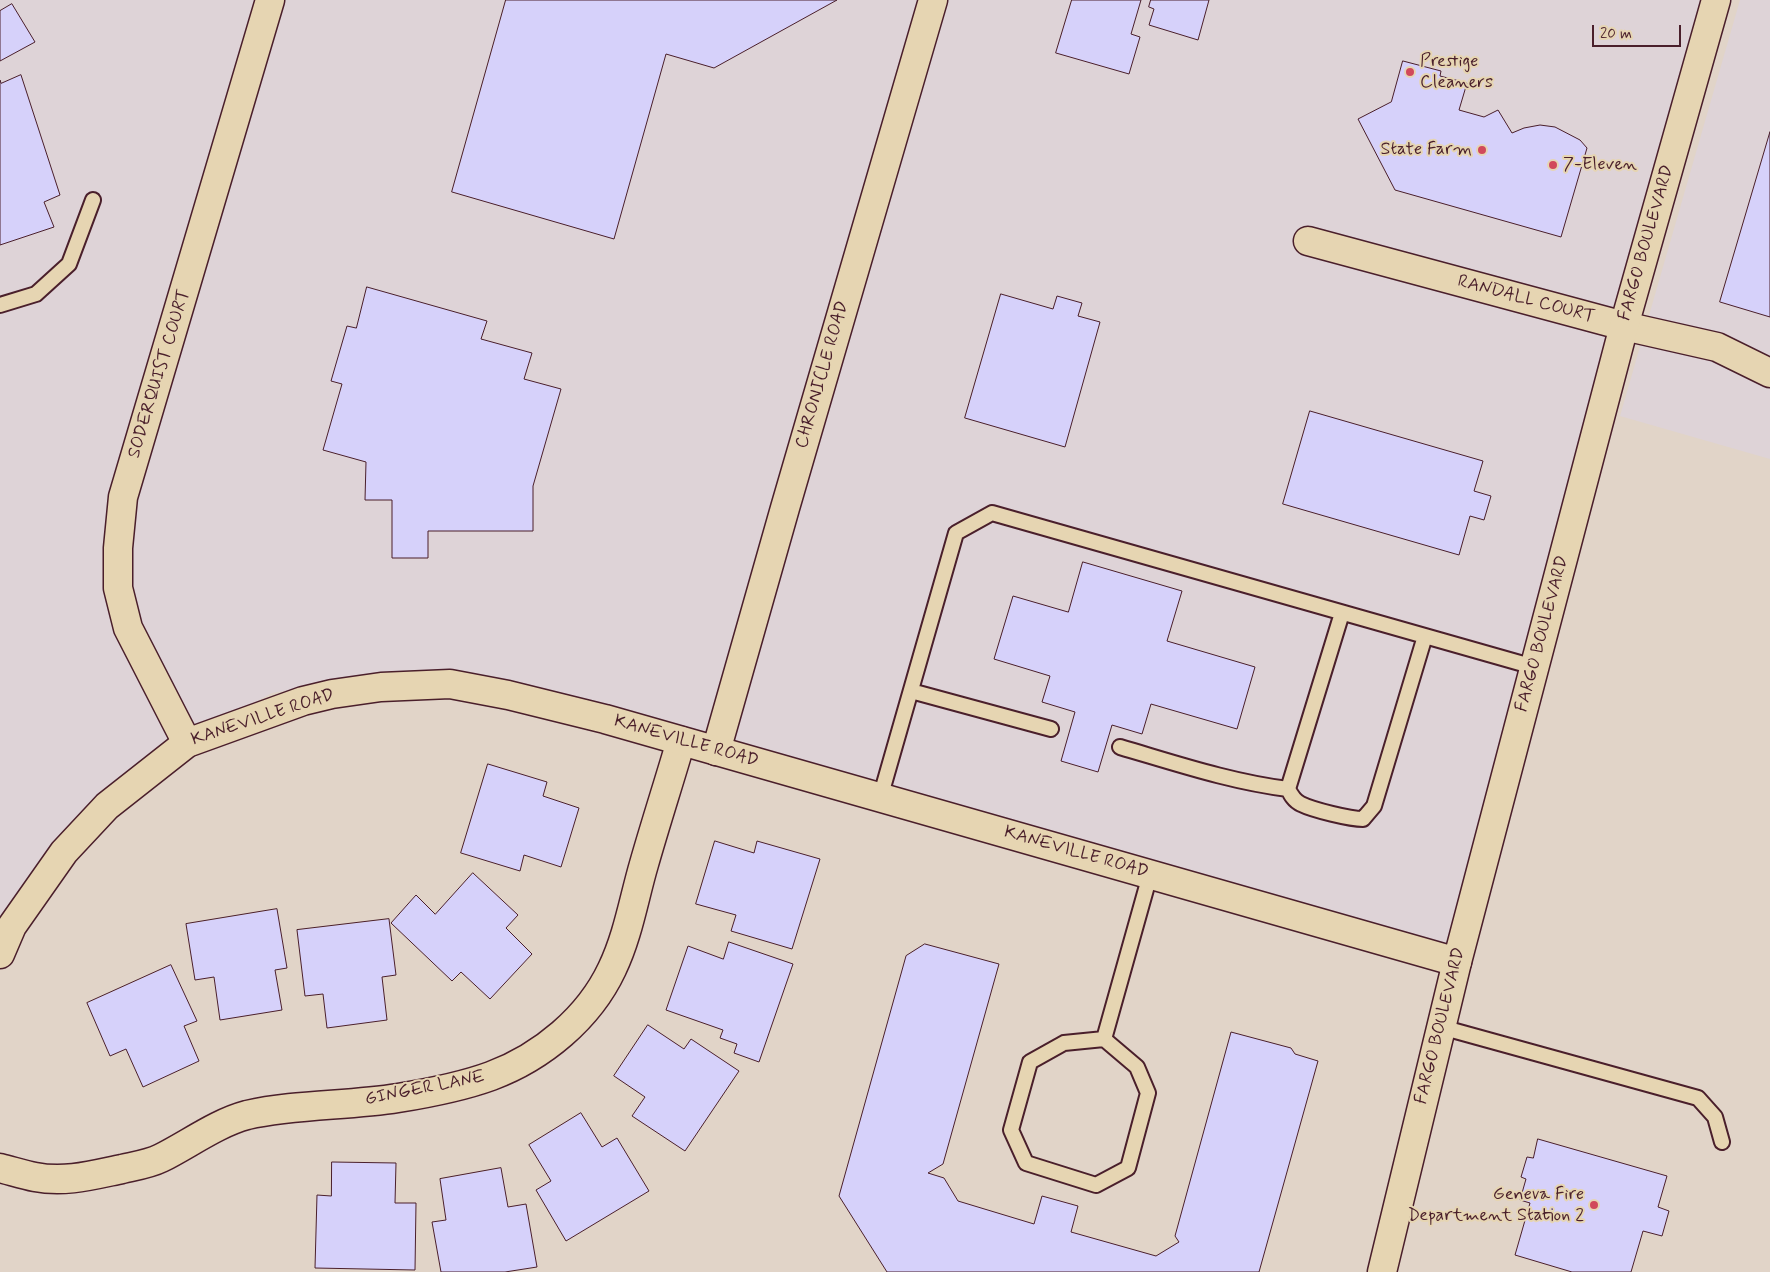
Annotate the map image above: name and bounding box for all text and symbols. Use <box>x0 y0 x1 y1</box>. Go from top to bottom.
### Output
scale bar <box>1595 15 1684 47</box>
text: 20 m <box>1600 24 1632 44</box>
place label: Prestige Cleaners <box>1420 51 1493 94</box>
marker: Prestige Cleaners <box>1404 66 1416 78</box>
place label: State Farm <box>1381 139 1472 161</box>
marker: State Farm <box>1476 144 1488 156</box>
place label: 7-Eleven <box>1563 154 1637 176</box>
marker: 7-Eleven <box>1547 159 1559 171</box>
street label: FARGO BOULEVARD <box>1614 163 1680 323</box>
street label: RANDALL COURT <box>1455 271 1597 329</box>
street label: SODERQUIST COURT <box>124 287 196 461</box>
street label: CHRONICLE ROAD <box>792 299 854 451</box>
street label: FARGO BOULEVARD <box>1512 553 1574 715</box>
street label: KANEVILLE ROAD <box>189 685 337 751</box>
street label: KANEVILLE ROAD <box>611 711 761 773</box>
street label: KANEVILLE ROAD <box>1001 822 1151 884</box>
street label: FARGO BOULEVARD <box>1411 945 1471 1107</box>
street label: GINGER LANE <box>363 1067 487 1111</box>
place label: Geneva Fire Department Station 2 <box>1408 1184 1584 1226</box>
marker: Geneva Fire Department Station 2 <box>1588 1199 1600 1211</box>

